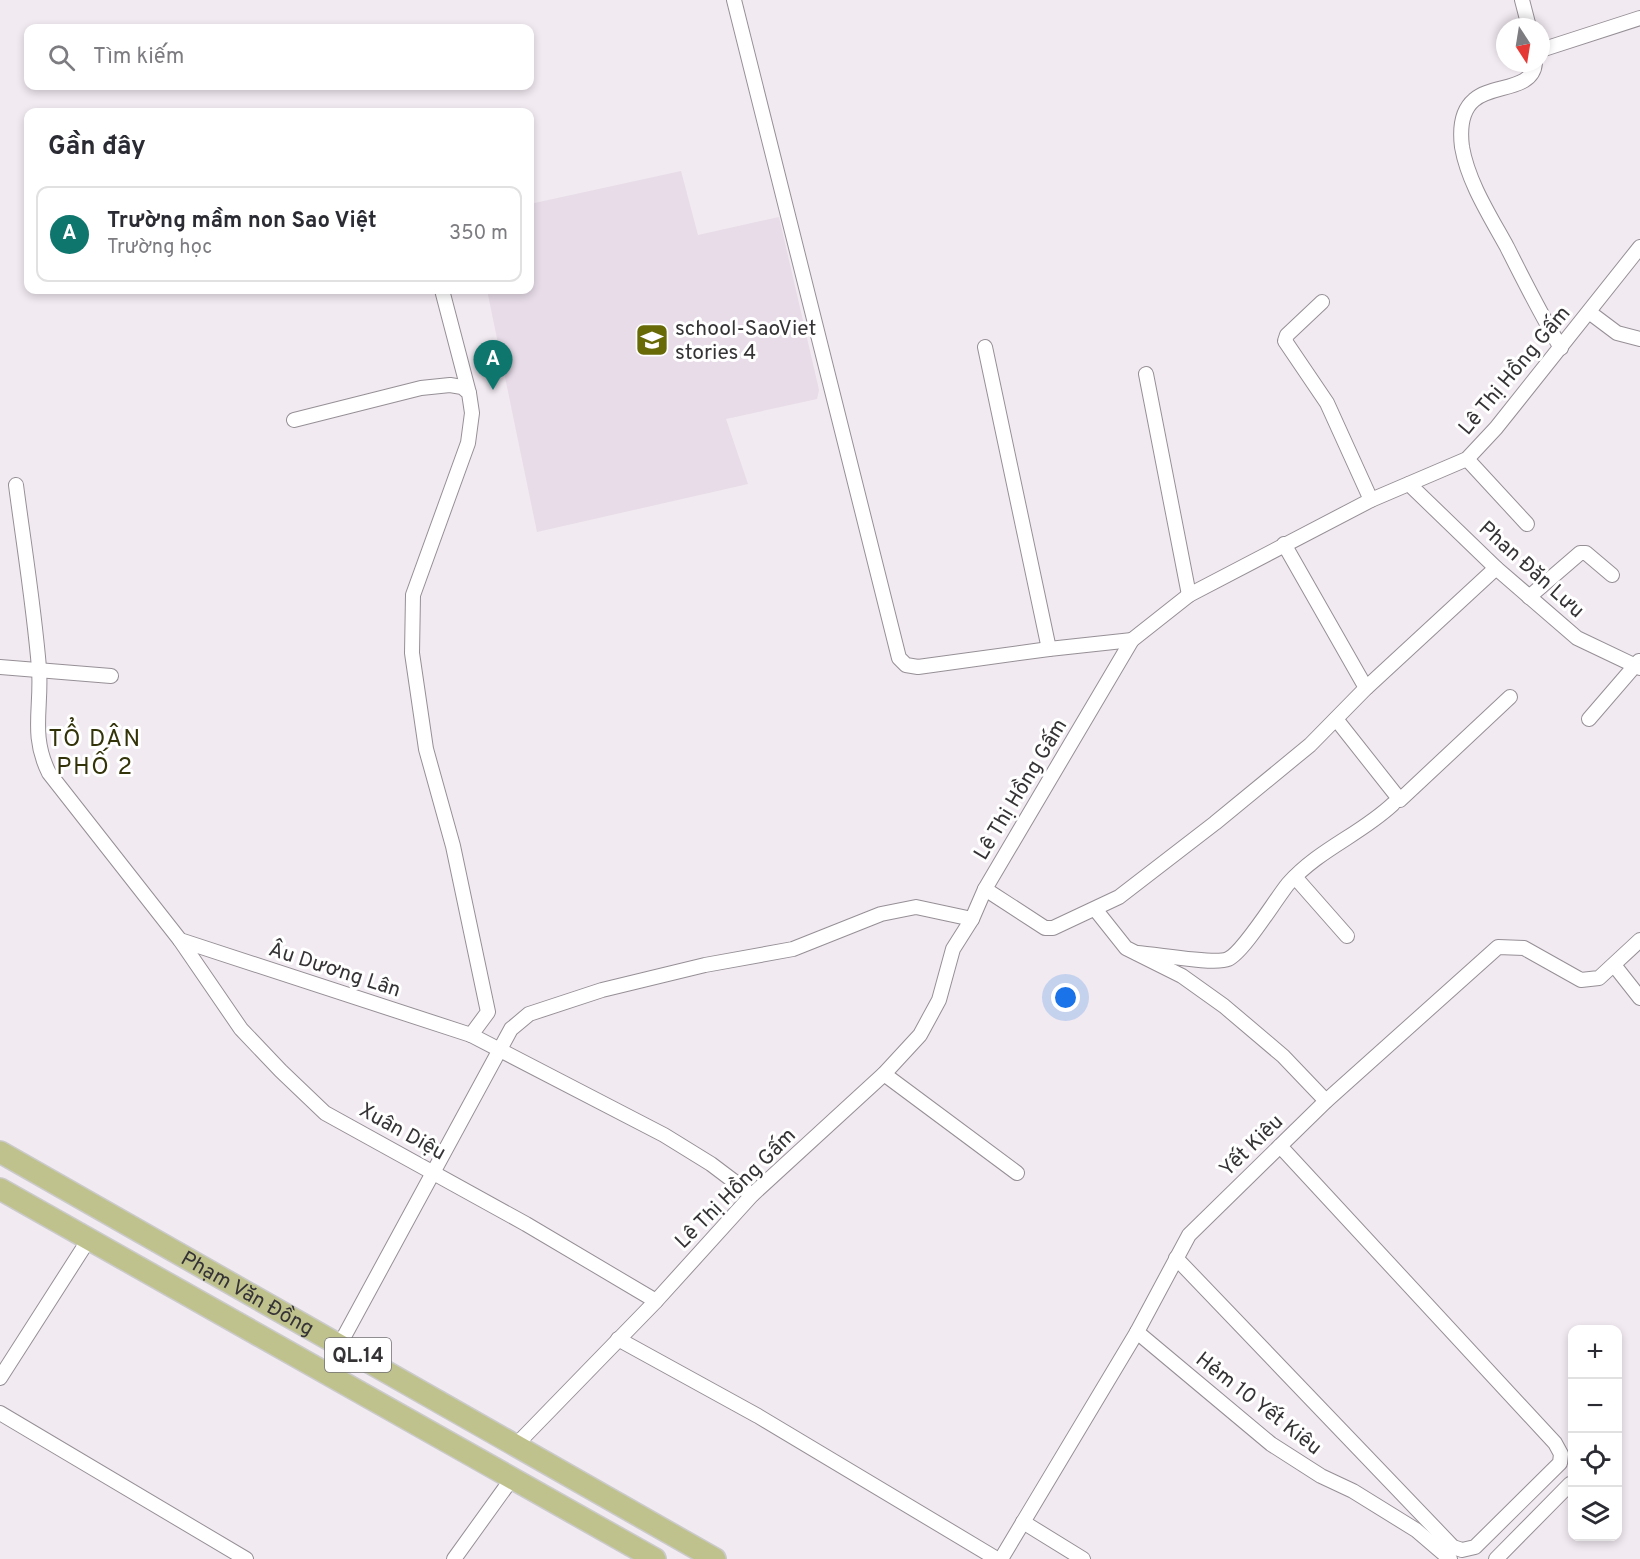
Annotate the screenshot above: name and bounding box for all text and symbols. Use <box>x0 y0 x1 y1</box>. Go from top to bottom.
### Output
north arrow <box>1496 18 1550 72</box>
search box <box>24 24 534 90</box>
icon: search <box>45 41 78 74</box>
text: Tìm kiếm <box>93 44 184 71</box>
text: Gần đây <box>48 131 146 164</box>
text: Trường mầm non Sao Việt <box>107 208 377 235</box>
text: A <box>62 221 77 247</box>
text: 350 m <box>449 221 508 247</box>
text: Trường học <box>107 235 212 261</box>
street label: Lê Thị Hồng Gấm <box>1453 301 1577 441</box>
place label: school-SaoViet stories 4 <box>675 316 816 367</box>
school or university icon: school-SaoViet stories 4 <box>634 322 670 358</box>
pin: A <box>474 340 512 390</box>
street label: Phan Đăn Lưu <box>1473 516 1589 625</box>
street label: Lê Thị Hồng Gấm <box>968 714 1074 865</box>
district label: TỔ DÂN PHỐ 2 <box>48 717 142 783</box>
street label: Âu Dương Lân <box>265 935 404 1004</box>
your location <box>1051 983 1080 1012</box>
street label: Xuân Diệu <box>354 1097 450 1167</box>
street label: Yết Kiêu <box>1214 1109 1290 1183</box>
street label: Lê Thị Hồng Gấm <box>670 1123 802 1255</box>
street label: Phạm Văn Đồng <box>175 1246 318 1343</box>
map controls <box>1568 1325 1622 1541</box>
button: + <box>1568 1325 1622 1379</box>
road number: QL.14 <box>325 1338 391 1372</box>
street label: Hẻm 10 Yết Kiêu <box>1189 1346 1327 1462</box>
button: − <box>1568 1379 1622 1433</box>
button: locate <box>1568 1433 1622 1487</box>
button: layers <box>1568 1487 1622 1541</box>

